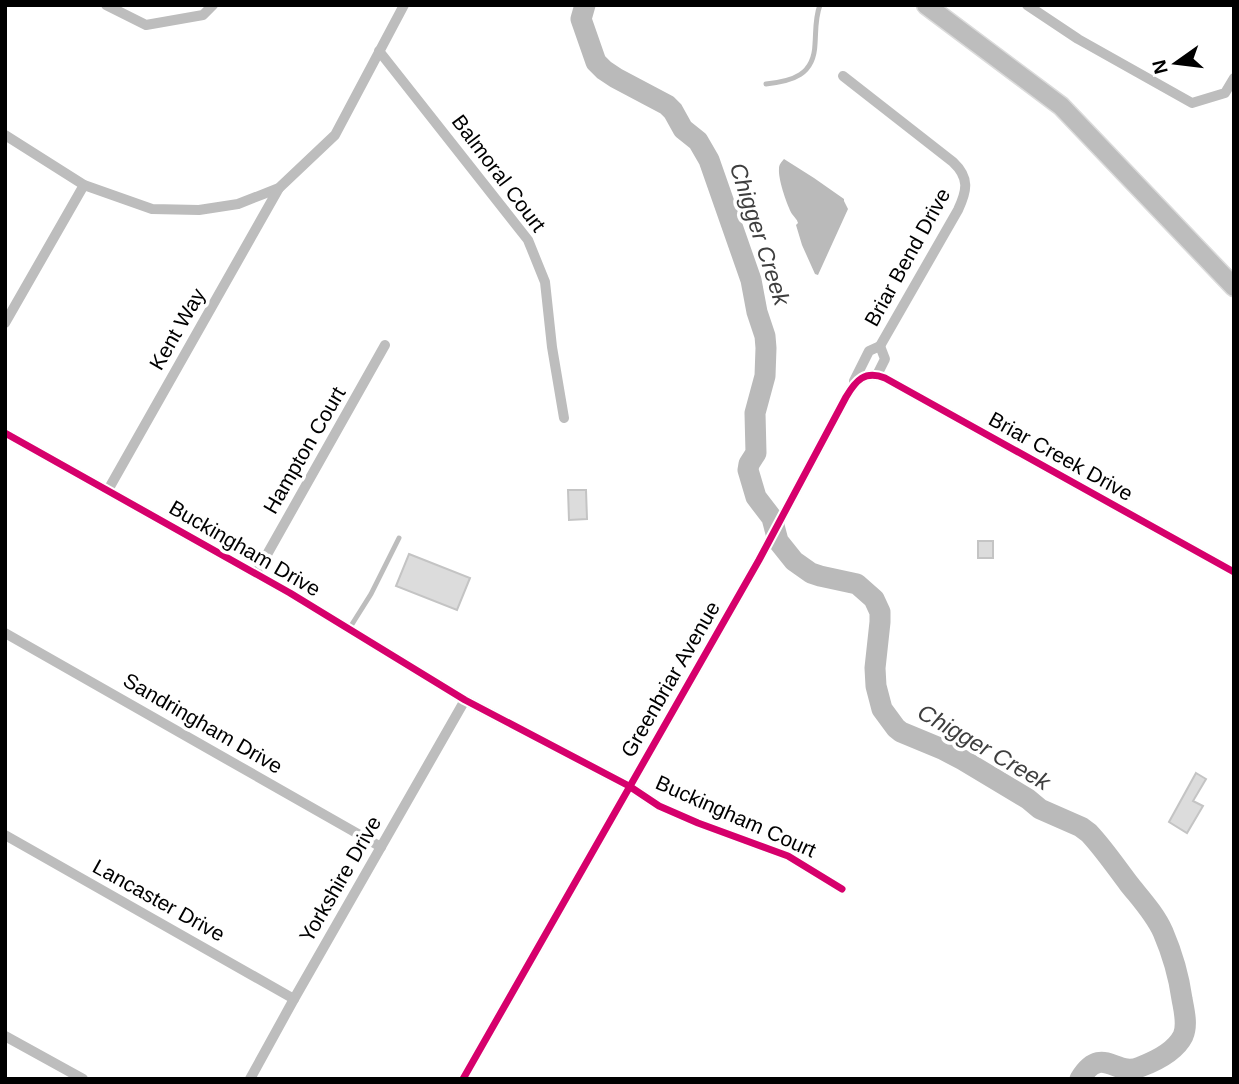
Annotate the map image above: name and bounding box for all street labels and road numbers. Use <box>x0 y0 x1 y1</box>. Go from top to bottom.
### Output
street label: Balmoral Court <box>448 110 550 236</box>
street label: Briar Bend Drive <box>860 184 954 330</box>
street label: Kent Way <box>144 284 210 374</box>
street label: Hampton Court <box>258 382 350 517</box>
street label: Briar Creek Drive <box>985 407 1137 505</box>
street label: Buckingham Drive <box>165 495 325 601</box>
street label: Greenbriar Avenue <box>616 597 724 761</box>
street label: Sandringham Drive <box>119 668 287 778</box>
street label: Buckingham Court <box>652 770 820 862</box>
street label: Yorkshire Drive <box>295 812 385 946</box>
street label: Lancaster Drive <box>89 854 229 946</box>

